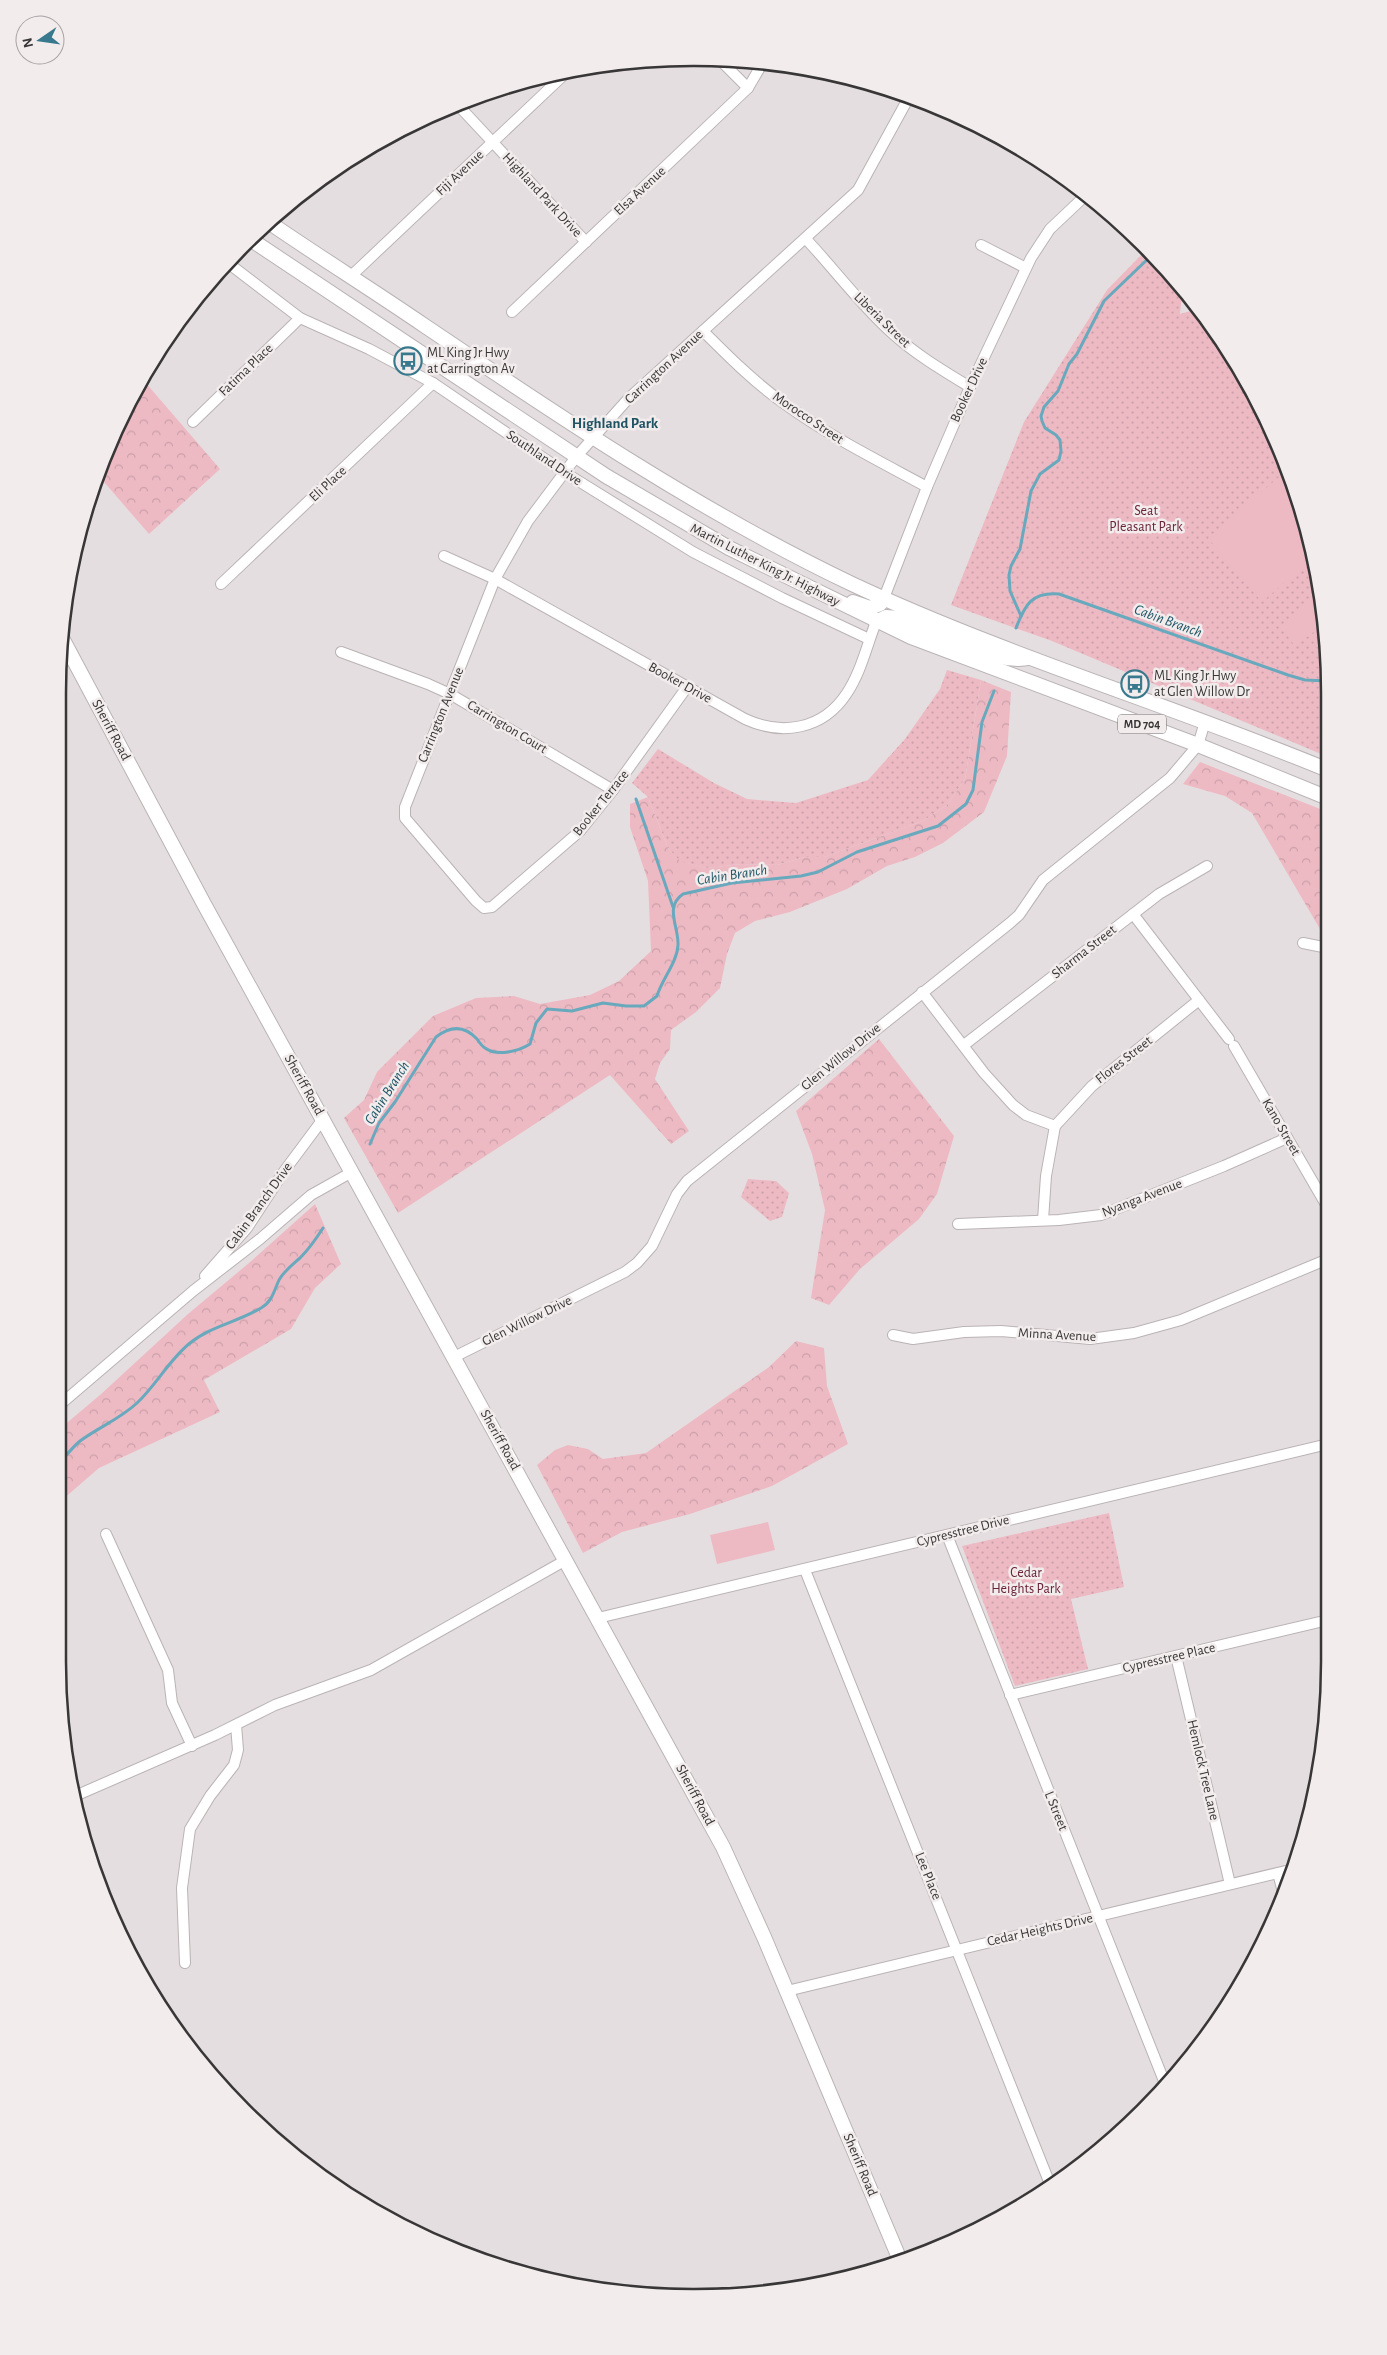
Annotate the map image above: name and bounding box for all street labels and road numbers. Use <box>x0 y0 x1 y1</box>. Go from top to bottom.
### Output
street label: Fiji Avenue <box>433 148 487 198</box>
street label: Highland Park Drive <box>500 150 584 240</box>
street label: Elsa Avenue <box>611 164 669 218</box>
street label: Liberia Street <box>851 290 913 351</box>
street label: Carrington Avenue <box>622 327 706 407</box>
street label: Fatima Place <box>216 341 276 399</box>
street label: Booker Drive <box>948 355 990 425</box>
street label: Morocco Street <box>770 389 846 447</box>
street label: Southland Drive <box>504 428 584 488</box>
street label: Eli Place <box>307 464 349 504</box>
street label: Martin Luther King Jr. Highway <box>688 521 842 609</box>
street label: Booker Drive <box>646 660 714 706</box>
street label: Carrington Avenue <box>416 665 466 765</box>
street label: Sheriff Road <box>89 697 133 763</box>
street label: Carrington Court <box>465 698 550 757</box>
road number: MD 704 <box>1118 714 1166 734</box>
street label: Booker Terrace <box>570 767 632 839</box>
street label: Sharma Street <box>1049 922 1119 981</box>
street label: Glen Willow Drive <box>798 1021 884 1093</box>
street label: Flores Street <box>1093 1033 1155 1086</box>
street label: Sheriff Road <box>282 1052 326 1118</box>
street label: Kano Street <box>1259 1096 1303 1158</box>
street label: Cabin Branch Drive <box>223 1160 295 1252</box>
street label: Nyanga Avenue <box>1100 1176 1184 1220</box>
street label: Glen Willow Drive <box>480 1293 574 1349</box>
street label: Minna Avenue <box>1018 1326 1096 1344</box>
street label: Sheriff Road <box>478 1407 522 1473</box>
street label: Cypresstree Drive <box>915 1513 1011 1549</box>
street label: Cypresstree Place <box>1121 1641 1217 1675</box>
street label: Hemlock Tree Lane <box>1185 1718 1221 1822</box>
street label: Sheriff Road <box>673 1762 717 1828</box>
street label: L Street <box>1042 1789 1070 1833</box>
street label: Lee Place <box>912 1850 944 1902</box>
street label: Cedar Heights Drive <box>986 1911 1094 1949</box>
street label: Sheriff Road <box>841 2132 879 2198</box>

